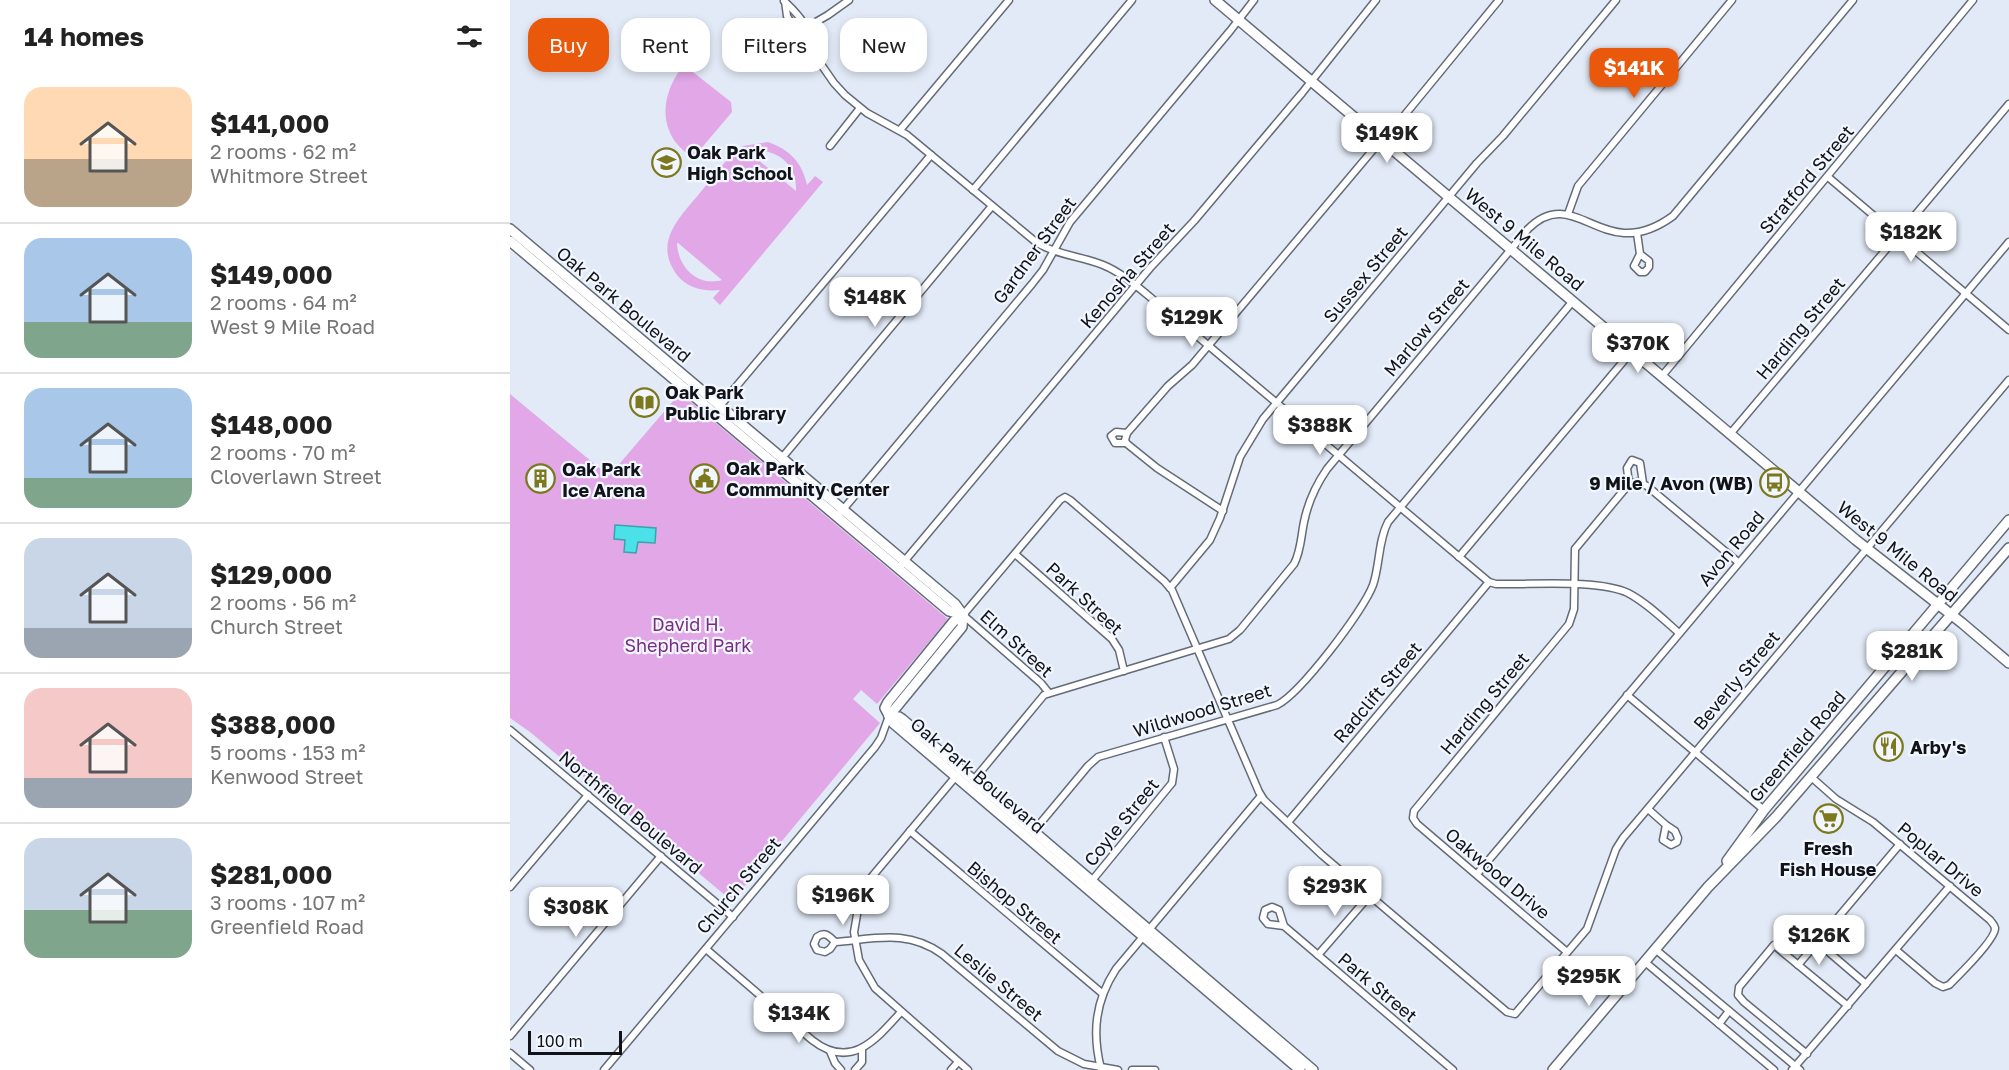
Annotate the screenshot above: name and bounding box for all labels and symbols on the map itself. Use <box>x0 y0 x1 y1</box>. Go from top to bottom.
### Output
pin: $141K <box>1592 48 1676 99</box>
pin: $149K <box>1345 113 1429 164</box>
street label: Stratford Street <box>1754 120 1858 238</box>
place label: Oak Park High School <box>687 141 793 184</box>
school or university icon: Oak Park High School <box>650 146 682 178</box>
street label: West 9 Mile Road <box>1461 183 1589 295</box>
street label: Gardner Street <box>988 192 1080 308</box>
pin: $182K <box>1869 212 1953 263</box>
street label: Kenosha Street <box>1075 218 1179 332</box>
street label: Sussex Street <box>1318 221 1412 327</box>
street label: Oak Park Boulevard <box>552 241 696 367</box>
street label: Harding Street <box>1751 272 1849 384</box>
street label: Marlow Street <box>1379 273 1473 381</box>
pin: $148K <box>833 277 917 328</box>
pin: $129K <box>1150 297 1234 348</box>
pin: $370K <box>1596 323 1680 374</box>
place label: Oak Park Public Library <box>665 381 787 424</box>
library icon: Oak Park Public Library <box>628 386 660 418</box>
pin: $388K <box>1278 405 1362 456</box>
place label: Oak Park Community Center <box>726 457 889 500</box>
place label: Oak Park Ice Arena <box>562 458 645 501</box>
public building icon: Oak Park Community Center <box>689 462 721 494</box>
building icon: Oak Park Ice Arena <box>525 463 557 495</box>
bus stop icon: 9 Mile / Avon (WB) <box>1758 467 1790 499</box>
place label: 9 Mile / Avon (WB) <box>1589 472 1753 494</box>
street label: West 9 Mile Road <box>1833 496 1963 606</box>
street label: Avon Road <box>1693 506 1769 590</box>
street label: Park Street <box>1042 557 1128 639</box>
street label: Elm Street <box>976 605 1058 681</box>
park label: David H. Shepherd Park <box>625 613 752 656</box>
street label: Beverly Street <box>1688 626 1784 734</box>
pin: $281K <box>1870 631 1954 682</box>
street label: Radclift Street <box>1328 637 1426 747</box>
street label: Harding Street <box>1435 647 1533 759</box>
street label: Wildwood Street <box>1130 678 1274 742</box>
street label: Greenfield Road <box>1744 686 1850 806</box>
street label: Oak Park Boulevard <box>906 712 1050 838</box>
restaurant icon: Arby's <box>1873 731 1905 763</box>
place label: Arby's <box>1910 736 1966 758</box>
street label: Northfield Boulevard <box>555 746 707 878</box>
street label: Coyle Street <box>1079 774 1163 870</box>
supermarket icon: Fresh Fish House <box>1812 803 1844 835</box>
street label: Poplar Drive <box>1894 817 1988 901</box>
street label: Oakwood Drive <box>1441 823 1555 923</box>
street label: Church Street <box>691 832 785 938</box>
place label: Fresh Fish House <box>1779 837 1877 880</box>
street label: Bishop Street <box>963 856 1067 948</box>
pin: $293K <box>1293 866 1377 917</box>
pin: $196K <box>801 875 885 926</box>
pin: $308K <box>534 887 618 938</box>
pin: $126K <box>1777 915 1861 966</box>
street label: Leslie Street <box>950 939 1048 1025</box>
street label: Park Street <box>1334 947 1422 1027</box>
pin: $295K <box>1547 956 1631 1007</box>
pin: $134K <box>757 993 841 1044</box>
scale bar <box>528 1028 622 1056</box>

